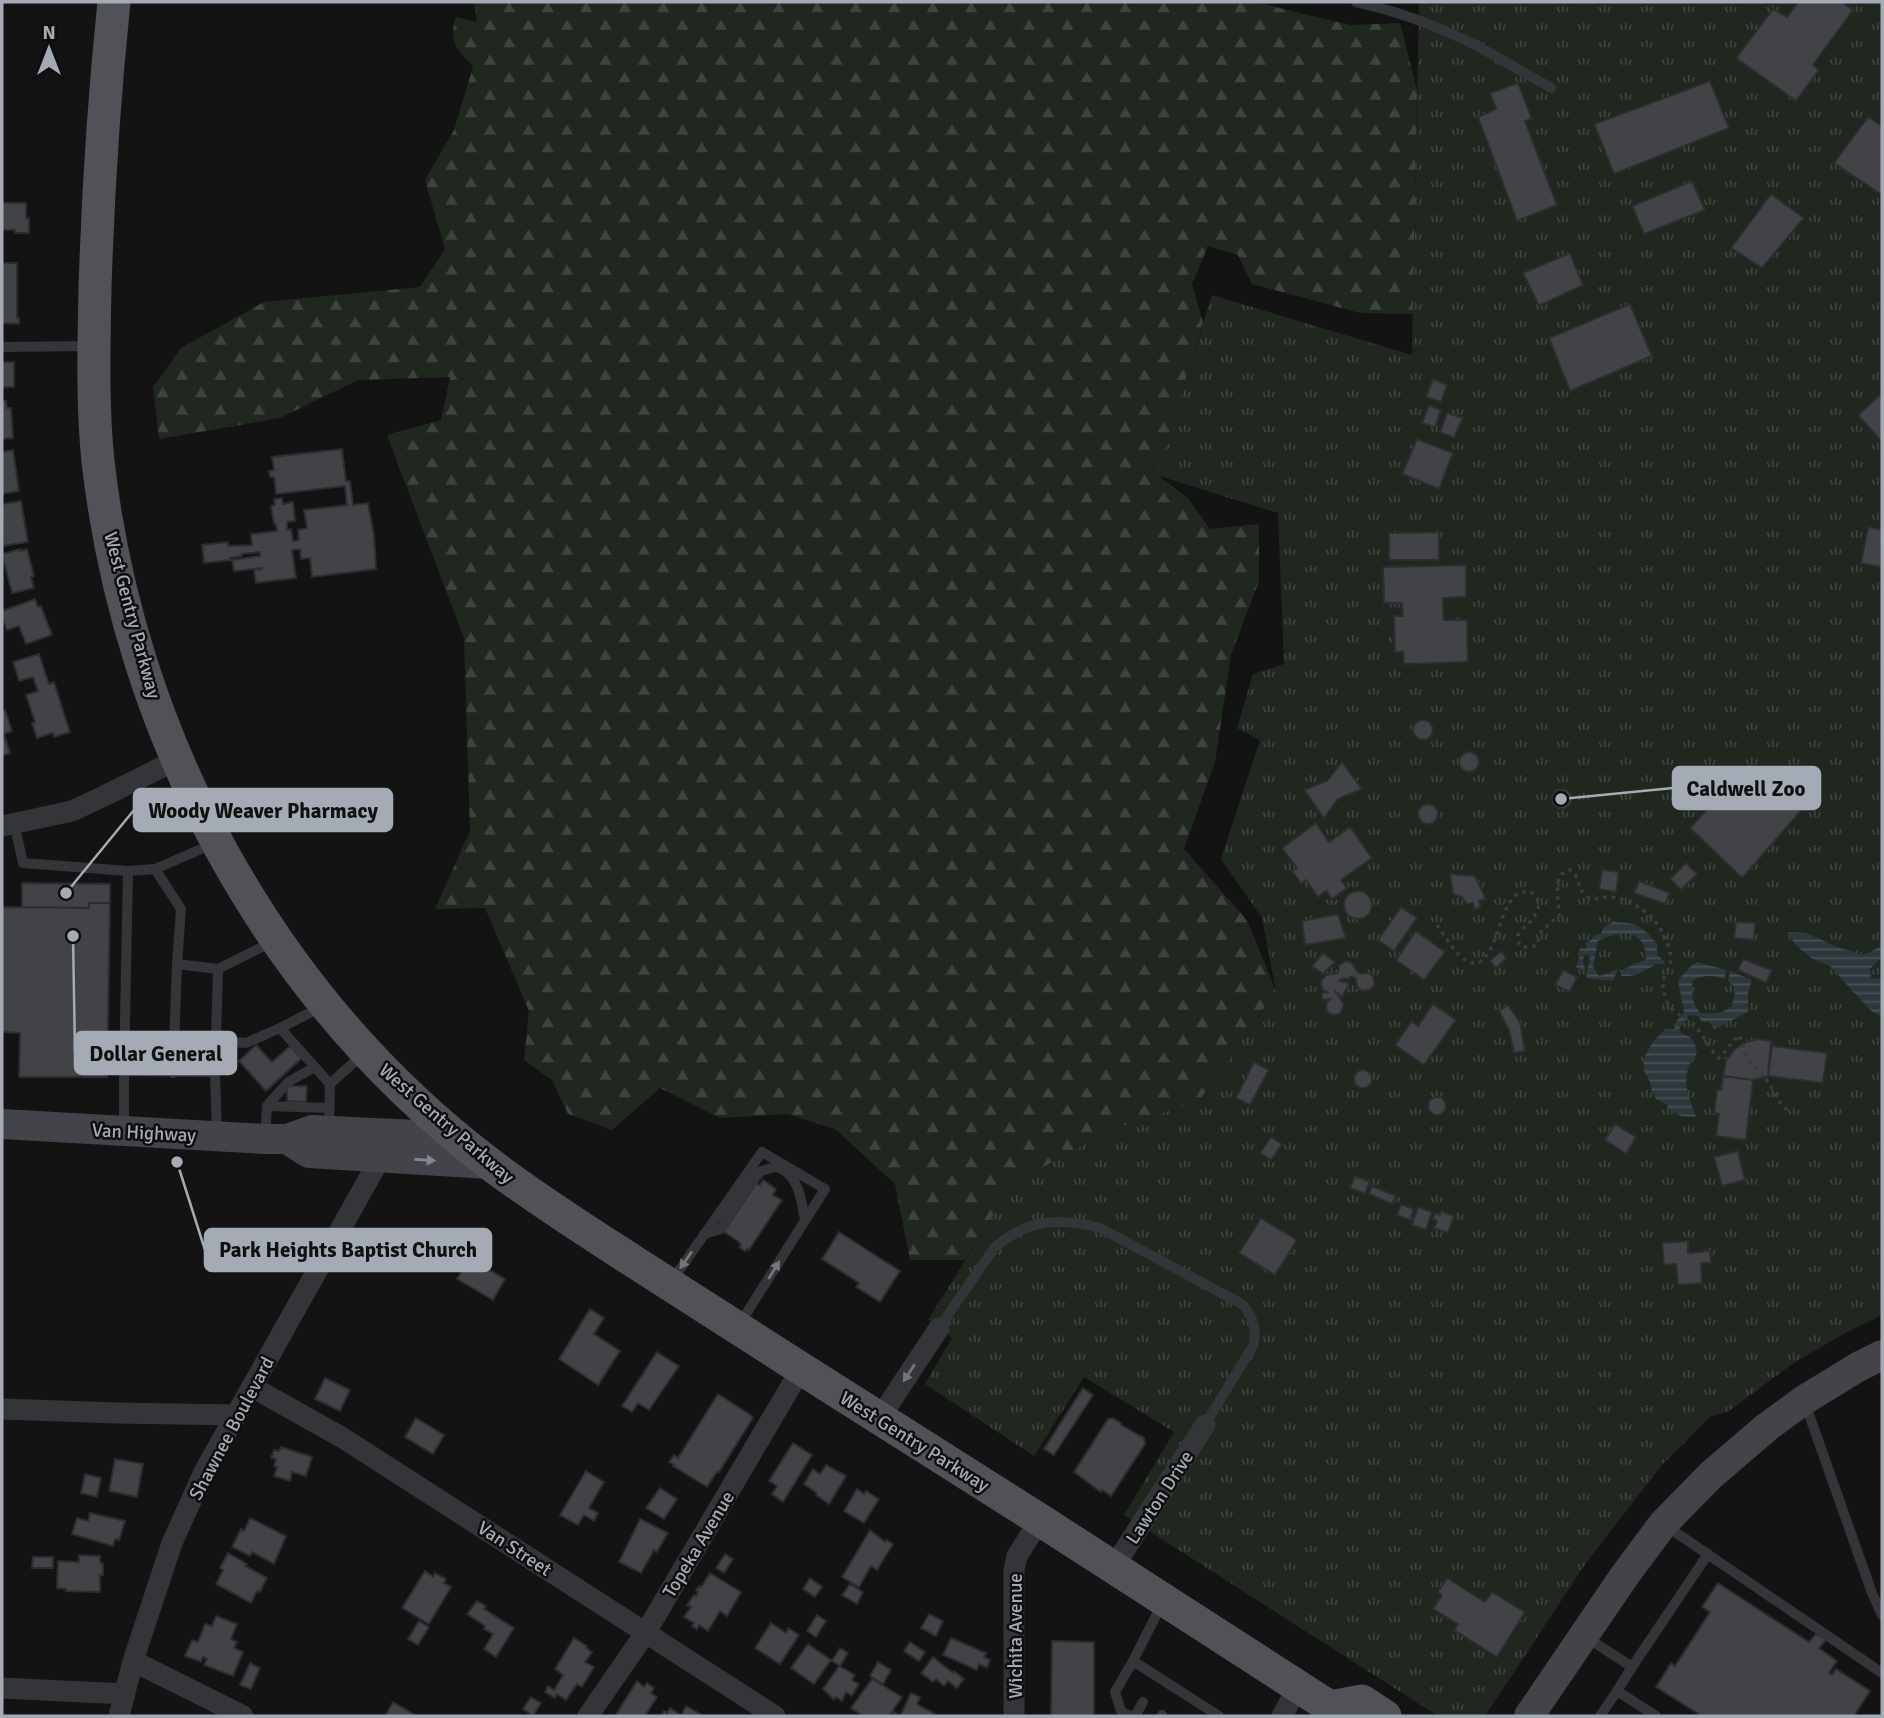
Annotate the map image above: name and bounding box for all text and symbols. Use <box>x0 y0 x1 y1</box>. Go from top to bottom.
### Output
north arrow <box>14 14 84 84</box>
text: N <box>42 21 56 45</box>
street label: West Gentry Parkway <box>98 529 166 701</box>
callout: Caldwell Zoo <box>1673 767 1820 809</box>
text: Caldwell Zoo <box>1687 776 1805 802</box>
callout: Woody Weaver Pharmacy <box>134 789 392 831</box>
text: Woody Weaver Pharmacy <box>148 798 378 824</box>
callout: Dollar General <box>75 1032 236 1074</box>
text: Dollar General <box>89 1041 223 1067</box>
street label: West Gentry Parkway <box>374 1058 519 1189</box>
street label: Van Highway <box>91 1118 197 1148</box>
one-way arrow <box>414 1154 436 1165</box>
callout: Park Heights Baptist Church <box>205 1229 491 1271</box>
text: Park Heights Baptist Church <box>219 1237 477 1263</box>
one-way arrow <box>679 1251 693 1269</box>
one-way arrow <box>767 1260 780 1280</box>
street label: Shawnee Boulevard <box>184 1353 280 1504</box>
one-way arrow <box>903 1364 916 1383</box>
street label: West Gentry Parkway <box>835 1386 994 1498</box>
street label: Lawton Drive <box>1121 1446 1199 1549</box>
street label: Topeka Avenue <box>658 1487 740 1602</box>
street label: Van Street <box>473 1516 556 1582</box>
street label: Wichita Avenue <box>1004 1573 1028 1699</box>

